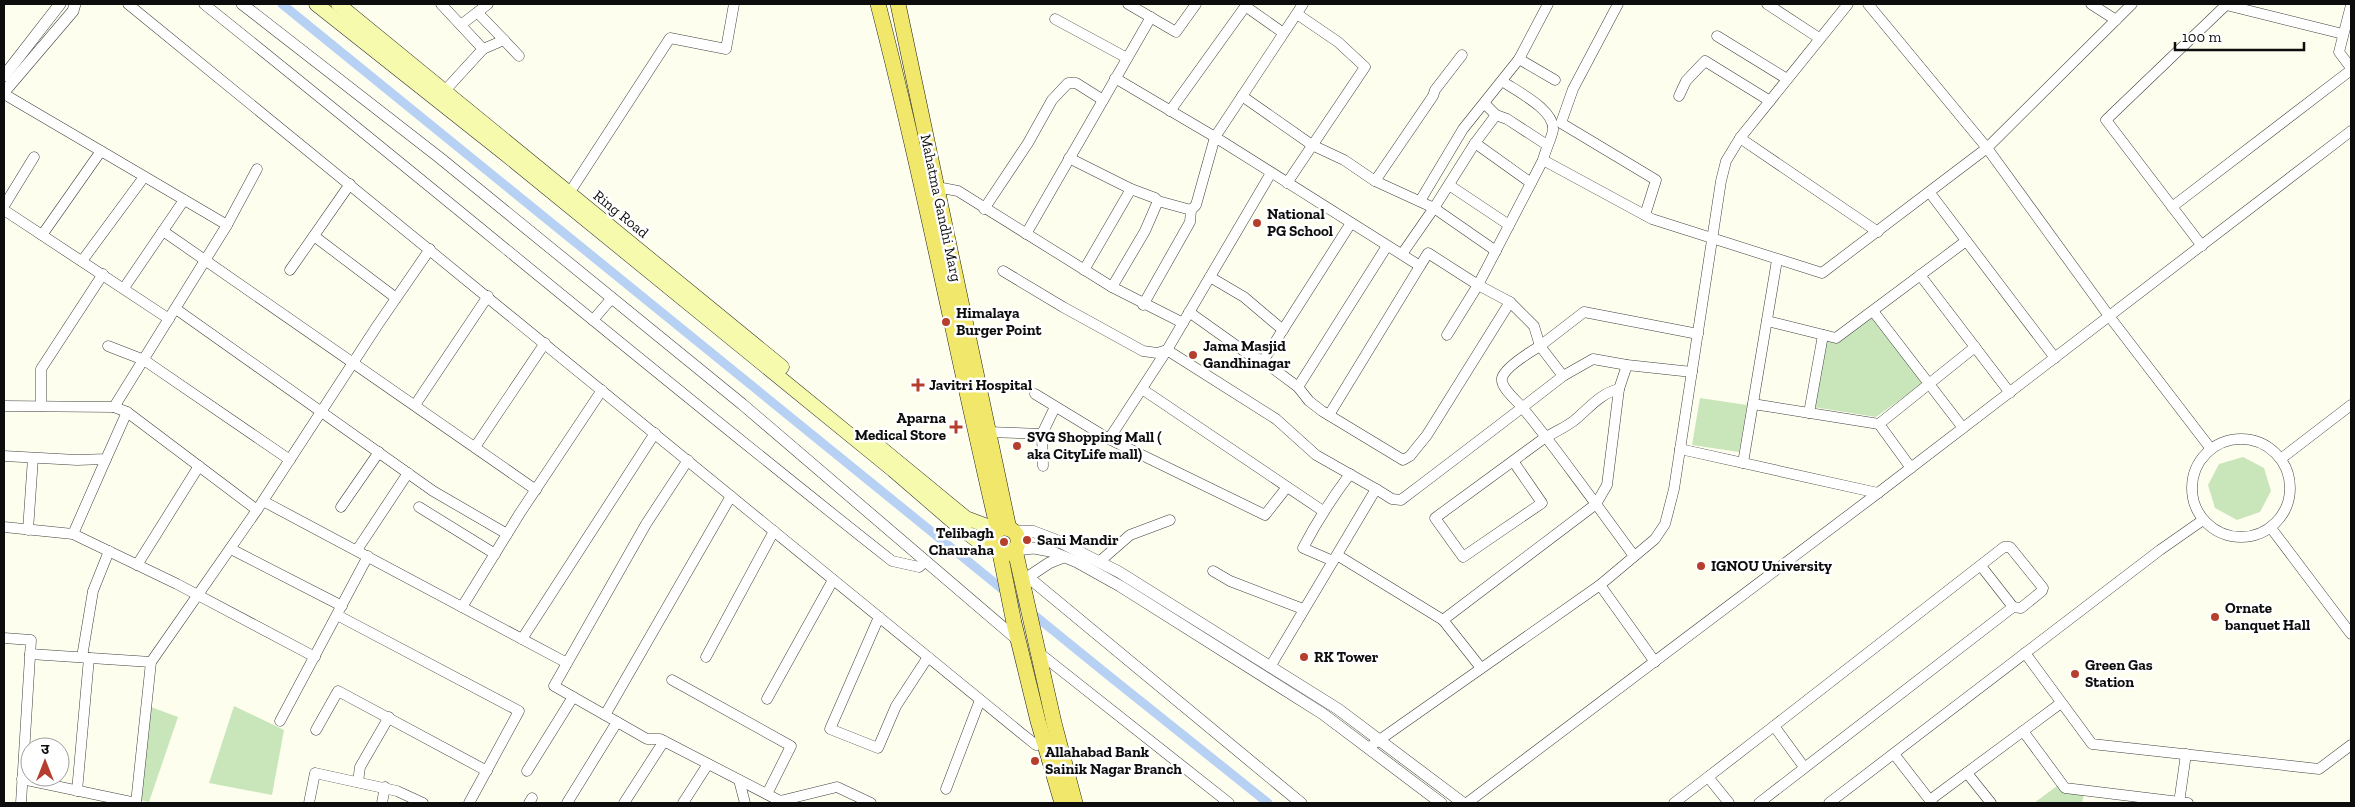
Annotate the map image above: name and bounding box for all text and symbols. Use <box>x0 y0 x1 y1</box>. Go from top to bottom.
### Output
scale bar <box>2175 20 2304 52</box>
text: 100 m <box>2182 28 2221 46</box>
street label: Mahatma Gandhi Marg <box>917 133 965 283</box>
street label: Ring Road <box>590 186 653 242</box>
place label: National PG School <box>1267 205 1333 240</box>
marker: National PG School <box>1251 217 1263 229</box>
place label: Himalaya Burger Point <box>956 304 1043 339</box>
marker: Himalaya Burger Point <box>940 316 952 328</box>
place label: Jama Masjid Gandhinagar <box>1203 337 1291 372</box>
marker: Jama Masjid Gandhinagar <box>1187 349 1199 361</box>
place label: Javitri Hospital <box>929 376 1032 394</box>
marker: Javitri Hospital <box>911 378 925 392</box>
place label: Aparna Medical Store <box>855 409 946 444</box>
marker: Aparna Medical Store <box>950 421 962 433</box>
place label: SVG Shopping Mall ( aka CityLife mall) <box>1027 428 1162 463</box>
marker: SVG Shopping Mall ( aka CityLife mall) <box>1011 440 1023 452</box>
place label: Telibagh Chauraha <box>929 524 994 559</box>
place label: Sani Mandir <box>1037 531 1119 549</box>
marker: Sani Mandir <box>1021 534 1033 546</box>
marker: Telibagh Chauraha <box>998 536 1010 548</box>
place label: IGNOU University <box>1711 557 1832 575</box>
marker: IGNOU University <box>1695 560 1707 572</box>
place label: Ornate banquet Hall <box>2224 599 2310 634</box>
marker: Ornate banquet Hall <box>2209 611 2221 623</box>
place label: RK Tower <box>1314 648 1379 666</box>
marker: RK Tower <box>1298 651 1310 663</box>
place label: Green Gas Station <box>2085 656 2153 691</box>
marker: Green Gas Station <box>2069 668 2081 680</box>
north arrow <box>20 737 70 787</box>
text: उ <box>41 741 50 758</box>
place label: Allahabad Bank Sainik Nagar Branch <box>1045 743 1182 778</box>
marker: Allahabad Bank Sainik Nagar Branch <box>1029 755 1041 767</box>

